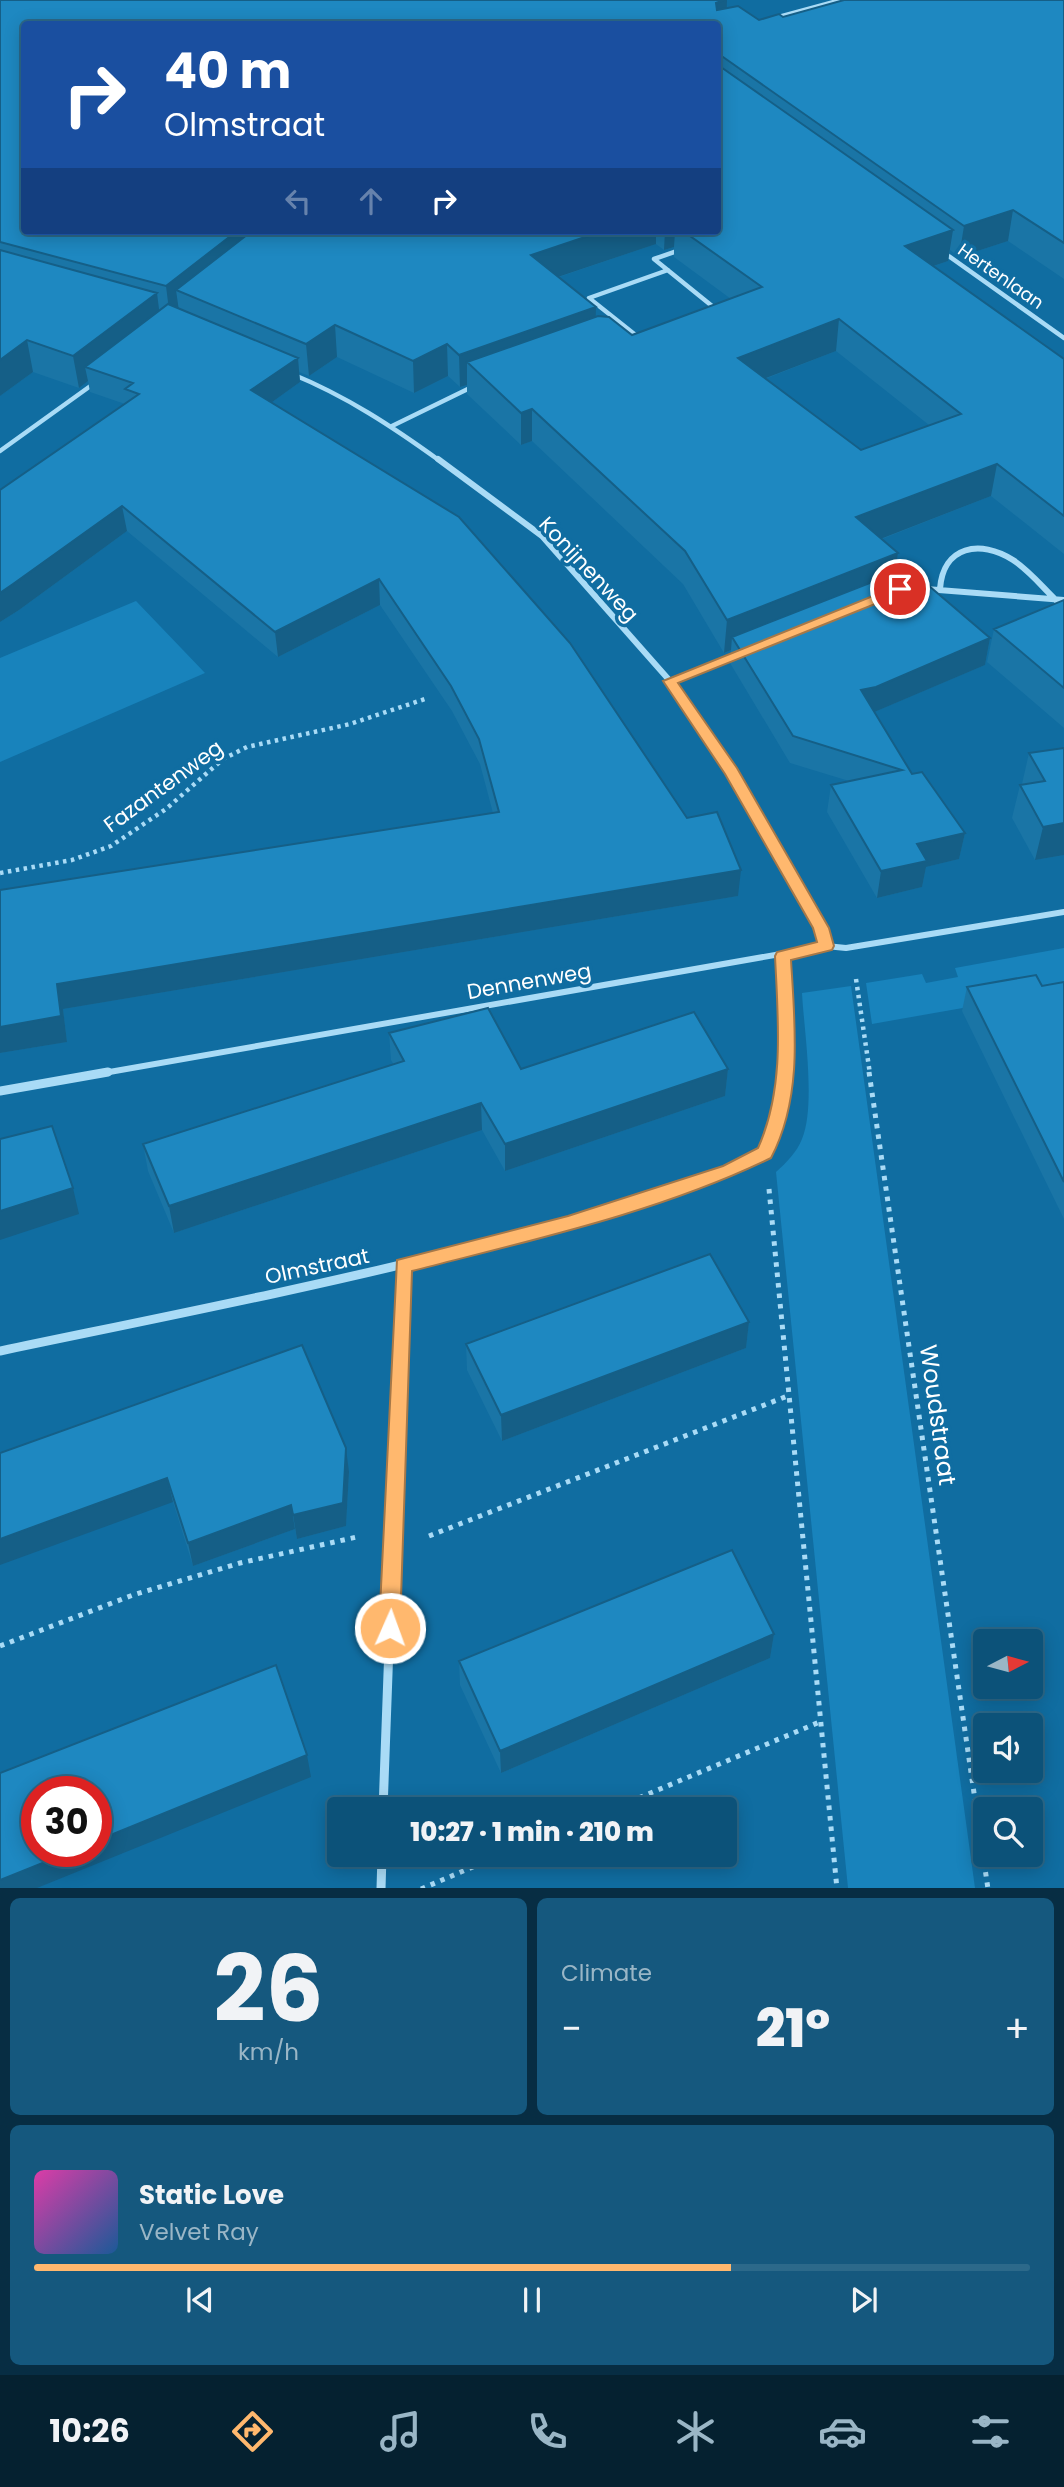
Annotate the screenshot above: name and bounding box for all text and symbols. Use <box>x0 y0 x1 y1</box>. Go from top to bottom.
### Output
text: 40 m <box>164 37 291 105</box>
icon: right <box>49 49 140 140</box>
text: Olmstraat <box>164 102 325 147</box>
icon: left <box>279 182 317 220</box>
icon: ahead <box>352 182 390 220</box>
icon: right <box>425 182 463 220</box>
street label: Hertenlaan <box>953 237 1049 315</box>
street label: Konijnenweg <box>533 510 645 628</box>
pin <box>870 559 930 619</box>
icon: arrive <box>881 570 919 608</box>
street label: Fazantenweg <box>98 733 228 839</box>
street label: Dennenweg <box>465 956 593 1006</box>
street label: Olmstraat <box>262 1241 372 1291</box>
street label: Woudstraat <box>912 1343 964 1487</box>
position arrow <box>353 1591 427 1665</box>
north arrow <box>973 1629 1043 1699</box>
map controls <box>973 1629 1043 1867</box>
button: sound <box>973 1713 1043 1783</box>
speed limit sign: 30 <box>21 1776 112 1867</box>
button: search <box>973 1797 1043 1867</box>
text: 10:27 · 1 min · 210 m <box>410 1814 654 1850</box>
text: 26 <box>214 1925 323 2053</box>
text: Climate <box>561 1957 652 1989</box>
text: 21° <box>756 1992 830 2065</box>
text: − <box>561 2002 582 2055</box>
text: + <box>1004 2002 1030 2055</box>
text: km/h <box>238 2036 299 2068</box>
text: Static Love <box>139 2177 284 2213</box>
text: Velvet Ray <box>139 2216 259 2248</box>
icon: previous <box>181 2281 219 2319</box>
icon: pause <box>513 2281 551 2319</box>
icon: next <box>845 2281 883 2319</box>
icon: directions <box>228 2407 277 2456</box>
icon: music <box>376 2407 425 2456</box>
icon: phone <box>523 2407 572 2456</box>
icon: climate <box>671 2407 720 2456</box>
icon: car <box>818 2407 867 2456</box>
icon: filters <box>966 2407 1015 2456</box>
text: 10:26 <box>49 2408 130 2453</box>

